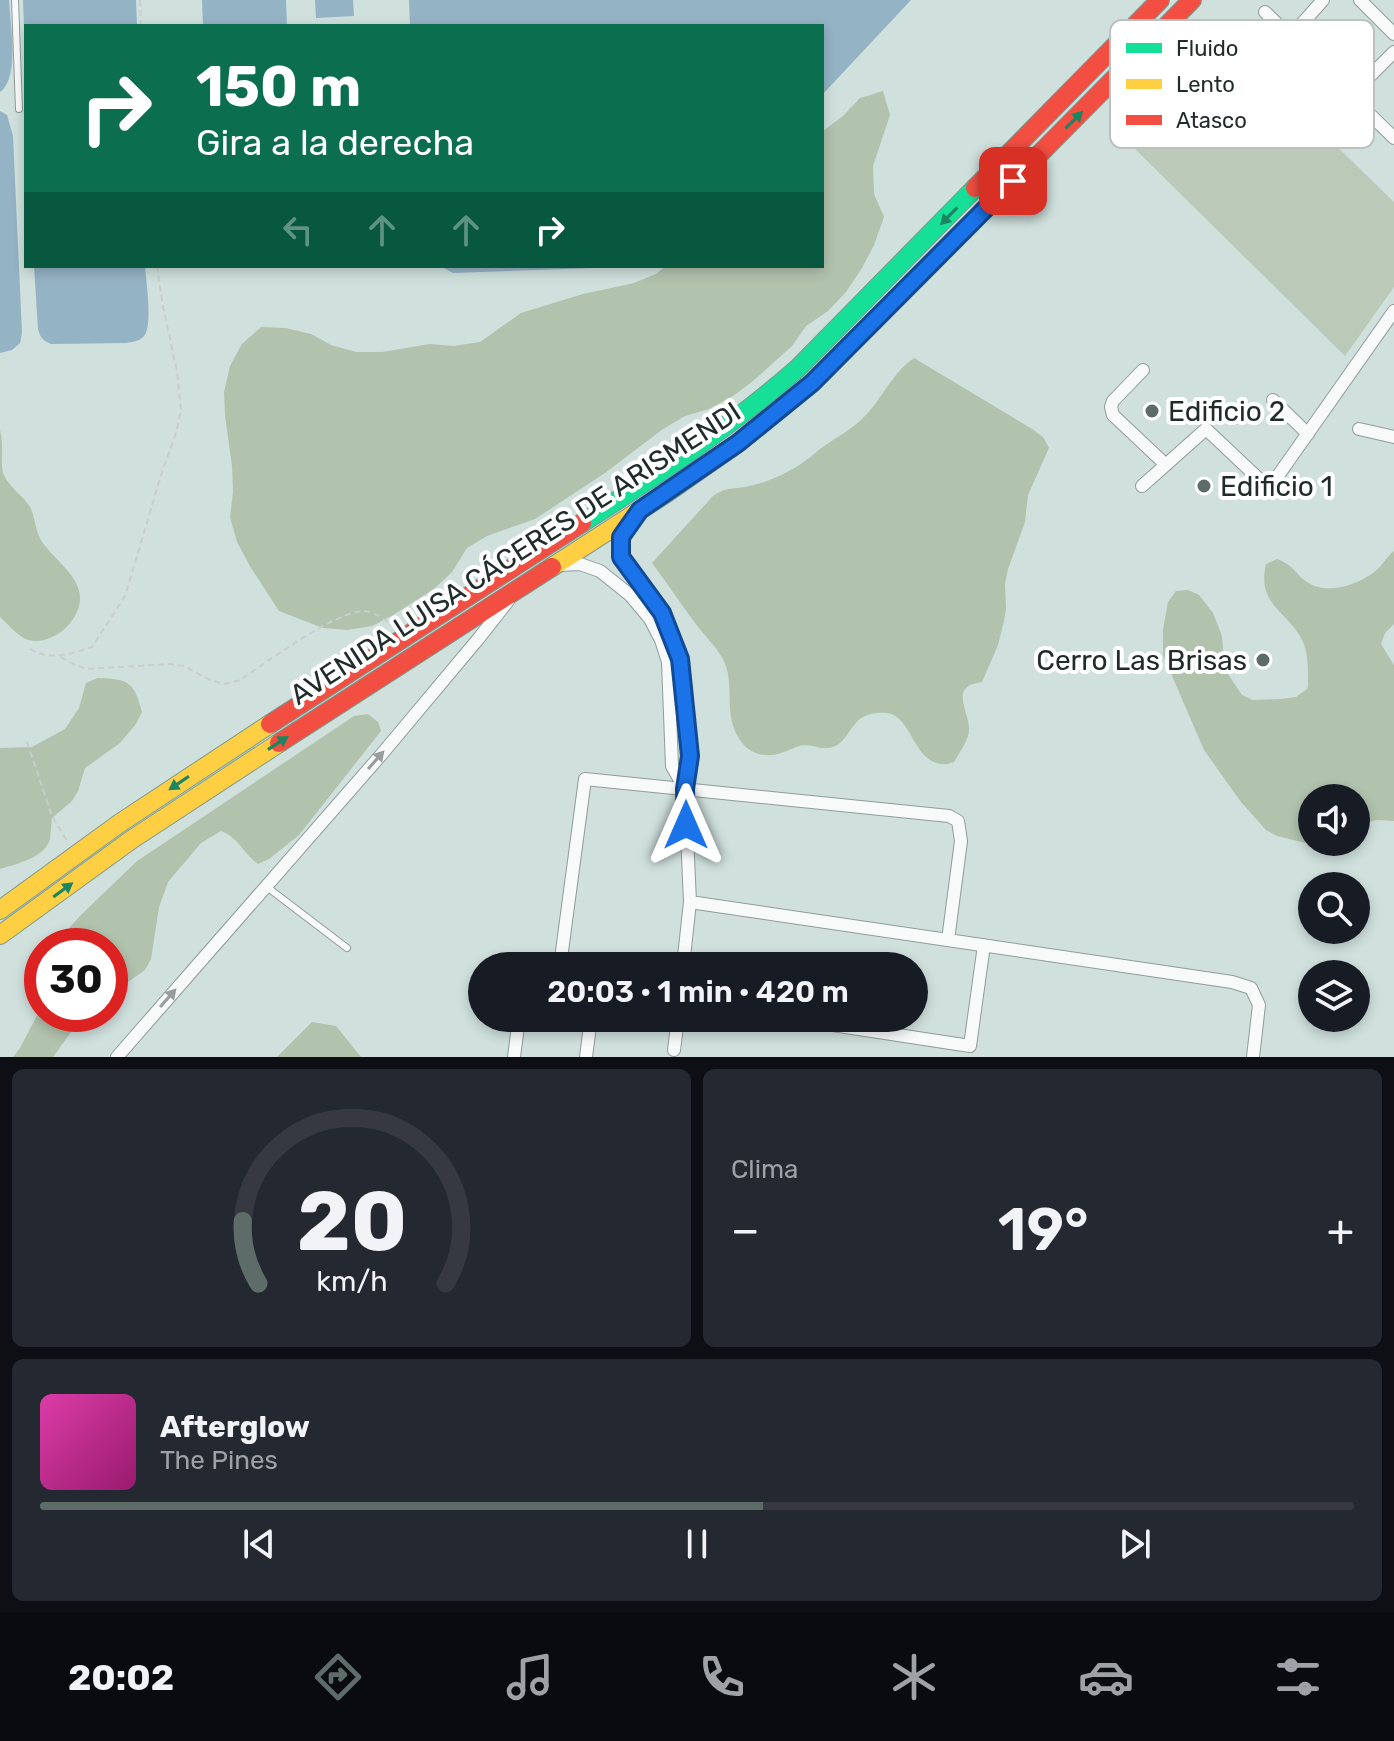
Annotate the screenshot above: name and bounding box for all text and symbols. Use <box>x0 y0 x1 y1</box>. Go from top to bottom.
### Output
legend <box>1110 20 1374 148</box>
text: Fluido <box>1176 35 1238 62</box>
text: 150 m <box>196 54 361 120</box>
icon: right <box>64 56 168 160</box>
text: Lento <box>1176 71 1235 98</box>
text: Atasco <box>1176 107 1247 134</box>
one-way arrow <box>1064 111 1083 130</box>
text: Gira a la derecha <box>196 121 474 164</box>
pin <box>979 147 1047 215</box>
icon: arrive <box>991 159 1035 203</box>
one-way arrow <box>940 206 959 225</box>
icon: left <box>276 208 320 252</box>
icon: ahead <box>360 208 404 252</box>
icon: ahead <box>444 208 488 252</box>
icon: right <box>528 208 572 252</box>
street label: AVENIDA LUISA CÁCERES DE ARISMENDI <box>284 395 747 712</box>
place label: Edificio 2 <box>1168 395 1285 428</box>
marker: Edificio 2 <box>1143 402 1161 420</box>
place label: Edificio 1 <box>1220 470 1333 503</box>
marker: Edificio 1 <box>1195 477 1213 495</box>
place label: Cerro Las Brisas <box>1036 644 1247 677</box>
marker: Cerro Las Brisas <box>1254 651 1272 669</box>
one-way arrow <box>267 736 288 751</box>
one-way arrow <box>367 750 384 770</box>
one-way arrow <box>169 776 190 791</box>
position arrow <box>644 783 728 867</box>
map controls <box>1298 784 1370 1032</box>
button: sound <box>1298 784 1370 856</box>
button: search <box>1298 872 1370 944</box>
one-way arrow <box>53 882 73 898</box>
speed limit sign: 30 <box>24 928 128 1032</box>
button: layers <box>1298 960 1370 1032</box>
text: 20:03 · 1 min · 420 m <box>547 974 849 1010</box>
one-way arrow <box>159 989 177 1008</box>
text: Clima <box>731 1154 798 1185</box>
text: 20 <box>296 1172 407 1271</box>
text: 19° <box>998 1194 1088 1265</box>
text: − <box>731 1204 760 1256</box>
text: + <box>1327 1204 1354 1256</box>
text: km/h <box>316 1264 387 1298</box>
text: Afterglow <box>160 1409 310 1445</box>
text: The Pines <box>160 1445 278 1476</box>
icon: previous <box>237 1522 281 1566</box>
icon: pause <box>675 1522 719 1566</box>
icon: next <box>1113 1522 1157 1566</box>
icon: directions <box>310 1649 366 1705</box>
icon: music <box>502 1649 558 1705</box>
icon: phone <box>694 1649 750 1705</box>
icon: climate <box>886 1649 942 1705</box>
icon: car <box>1078 1649 1134 1705</box>
icon: filters <box>1270 1649 1326 1705</box>
text: 20:02 <box>68 1656 174 1699</box>

